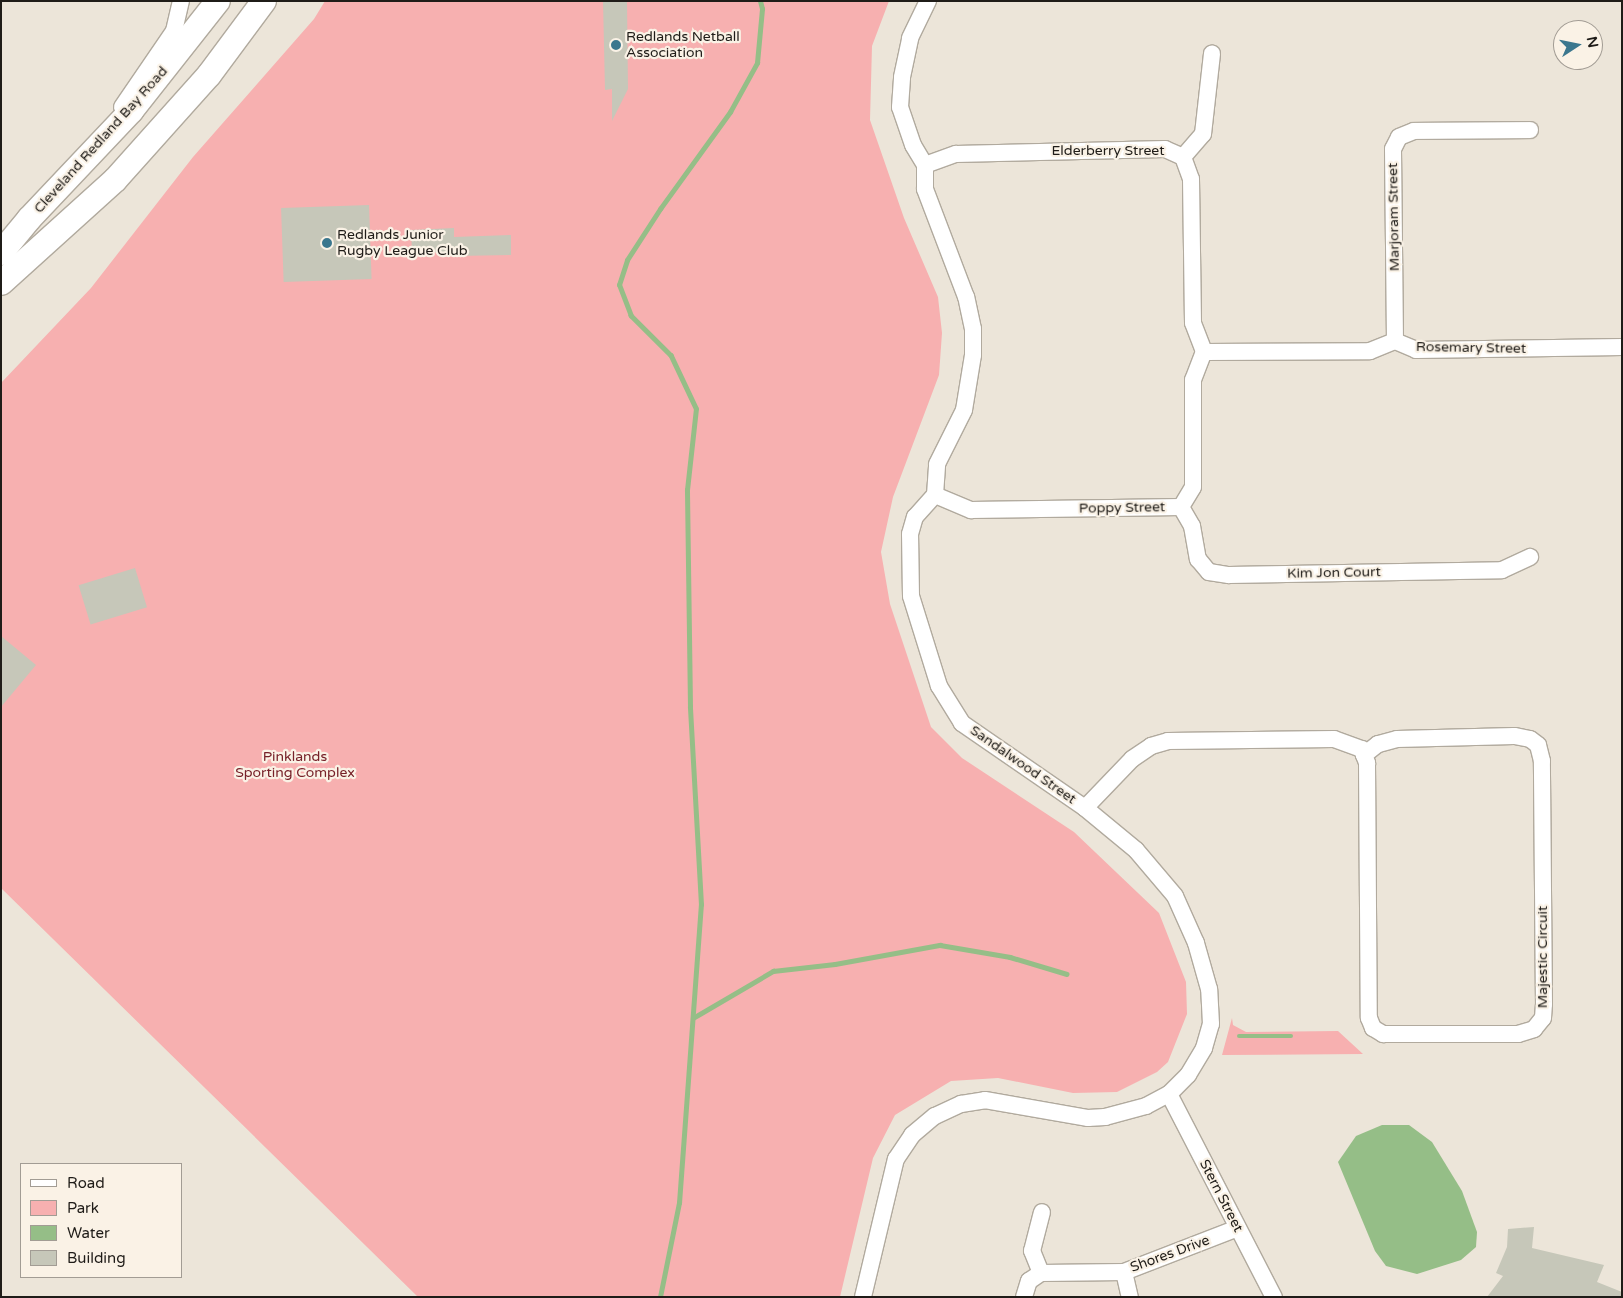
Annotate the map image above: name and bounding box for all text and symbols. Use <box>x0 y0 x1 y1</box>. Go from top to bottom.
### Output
north arrow <box>1553 20 1603 70</box>
place label: Redlands Netball Association <box>626 29 740 62</box>
text: N <box>1583 35 1602 49</box>
marker: Redlands Netball Association <box>610 39 622 51</box>
street label: Cleveland Redland Bay Road <box>31 63 171 217</box>
street label: Elderberry Street <box>1051 143 1165 159</box>
street label: Marjoram Street <box>1385 163 1403 271</box>
place label: Redlands Junior Rugby League Club <box>337 227 468 260</box>
marker: Redlands Junior Rugby League Club <box>321 237 333 249</box>
street label: Rosemary Street <box>1416 339 1526 357</box>
street label: Poppy Street <box>1079 499 1165 517</box>
street label: Kim Jon Court <box>1287 564 1381 582</box>
street label: Sandalwood Street <box>967 722 1079 808</box>
park label: Pinklands Sporting Complex <box>235 749 355 782</box>
street label: Majestic Circuit <box>1535 906 1551 1008</box>
street label: Stern Street <box>1196 1157 1246 1235</box>
legend <box>20 1163 182 1278</box>
text: Road <box>67 1174 105 1192</box>
text: Park <box>67 1199 99 1217</box>
text: Water <box>67 1224 110 1242</box>
street label: Shores Drive <box>1128 1232 1212 1276</box>
text: Building <box>67 1249 126 1267</box>

